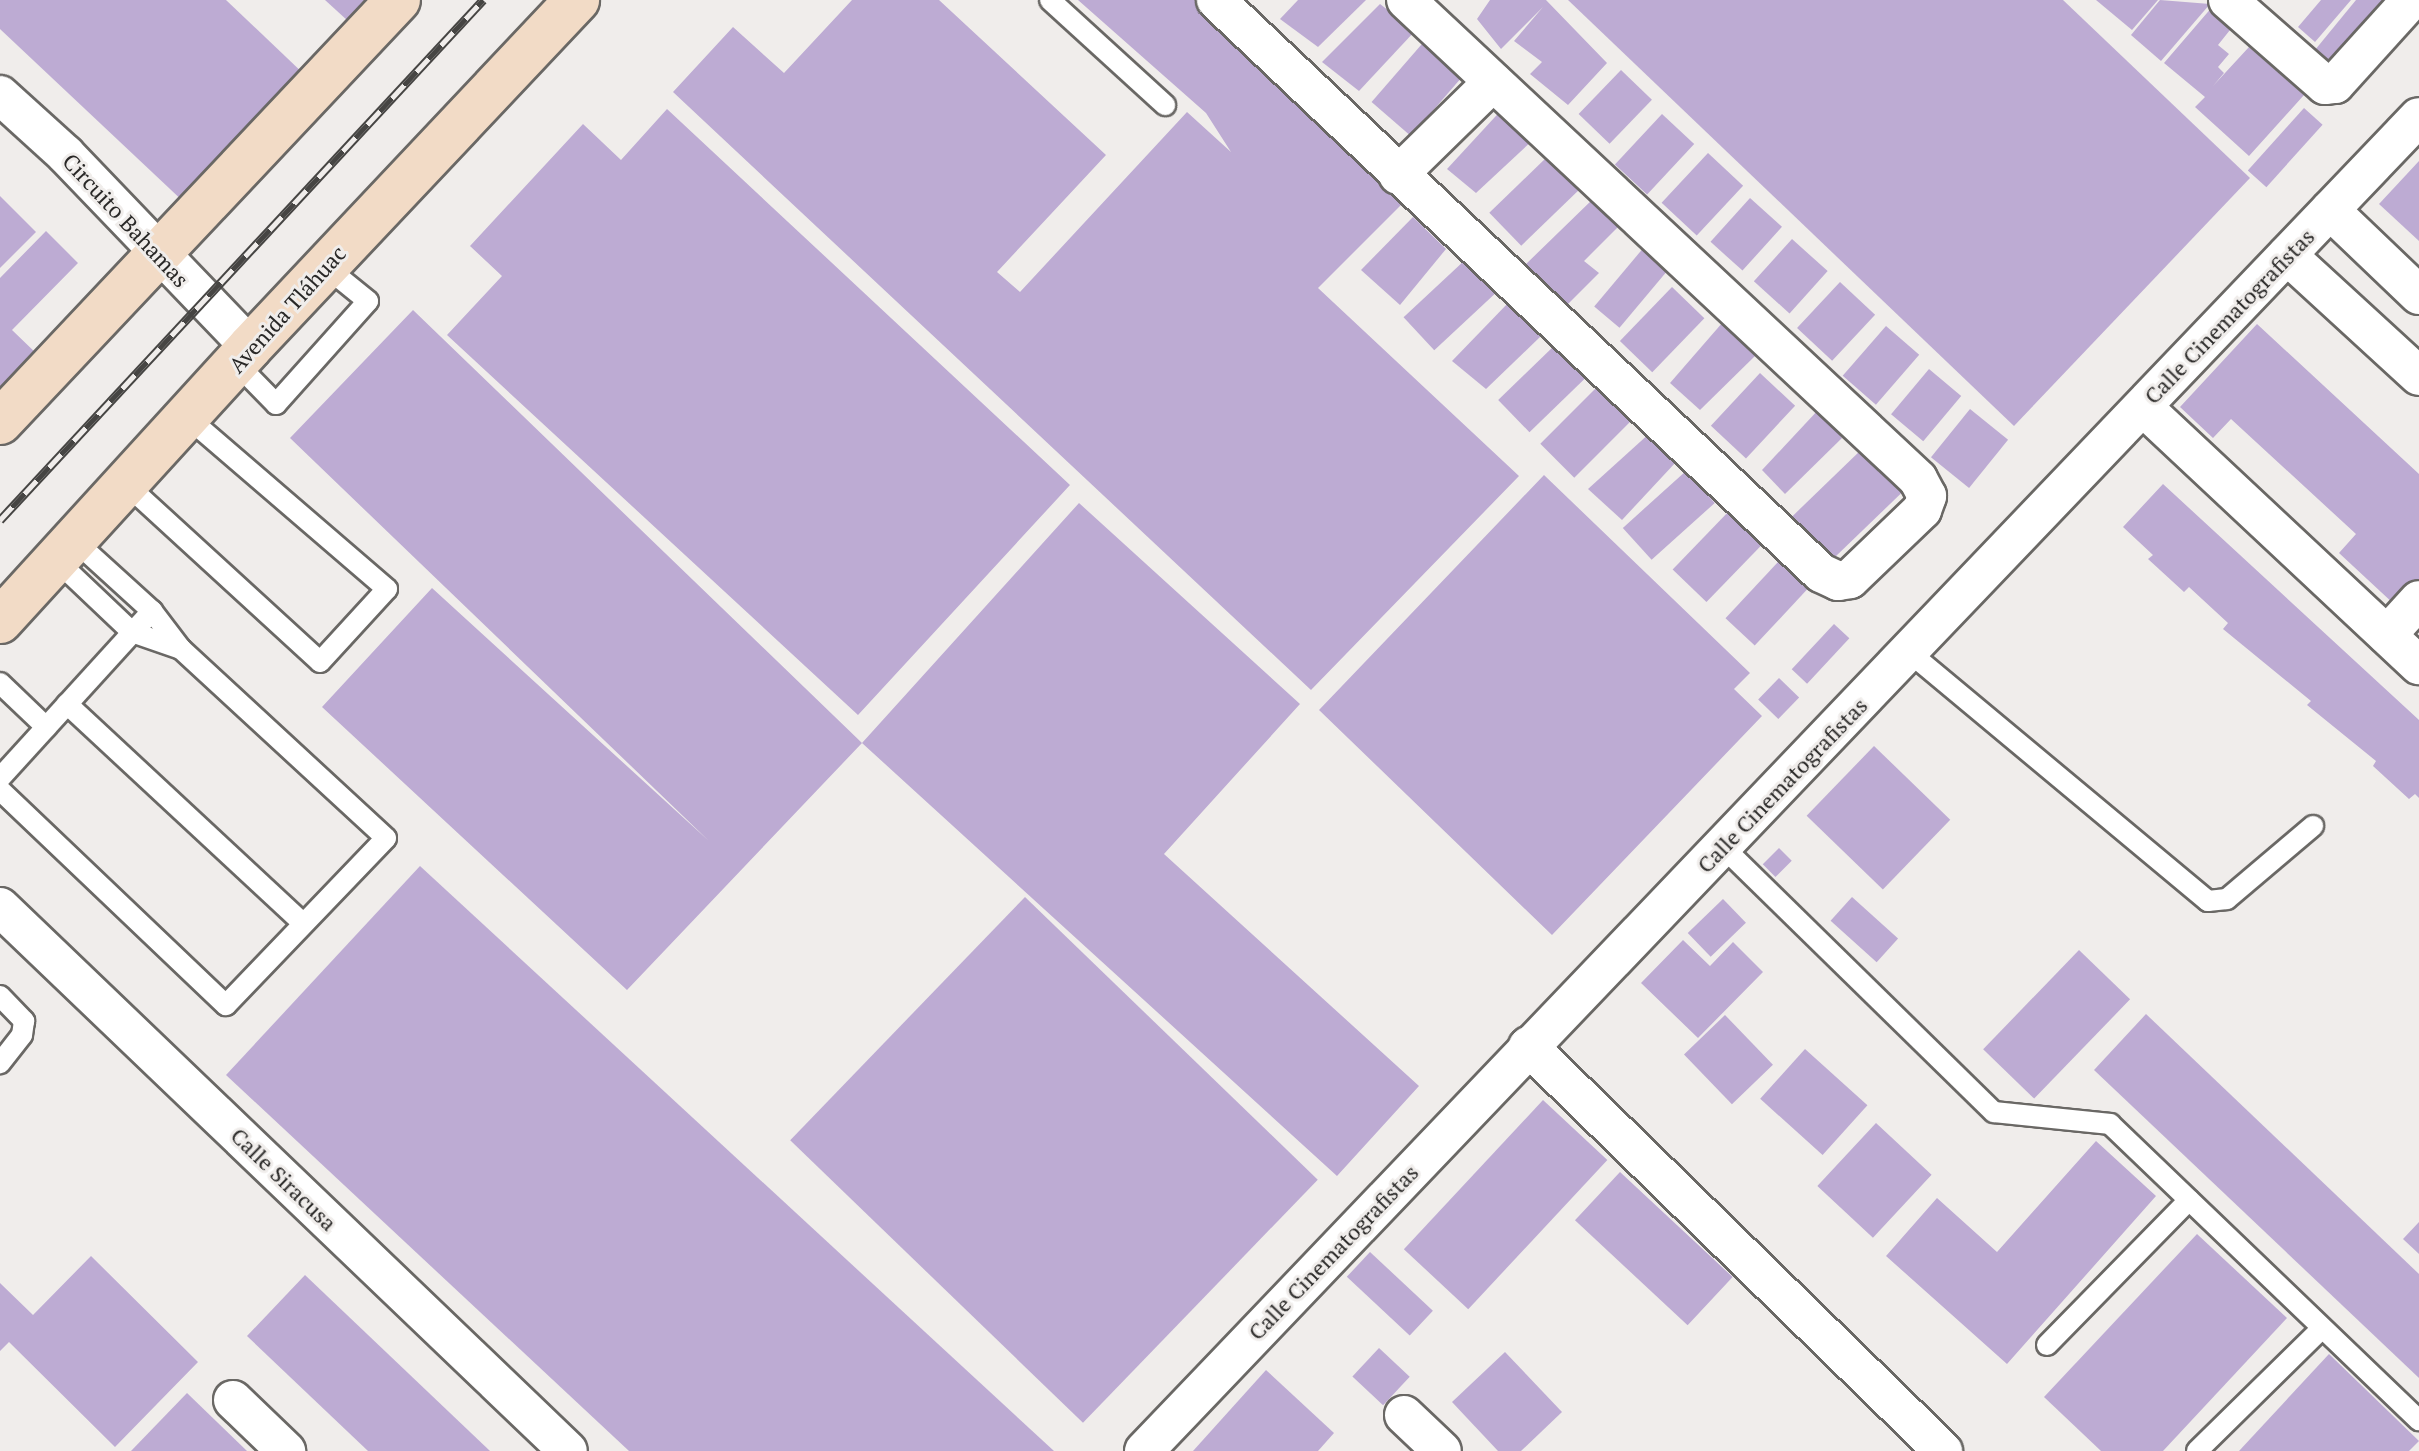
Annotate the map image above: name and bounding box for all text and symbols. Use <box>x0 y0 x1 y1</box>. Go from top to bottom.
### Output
street label: Circuito Bahamas <box>57 148 195 292</box>
street label: Calle Cinematografistas <box>2139 223 2319 409</box>
street label: Avenida Tláhuac <box>223 240 351 378</box>
street label: Calle Cinematografistas <box>1692 692 1872 878</box>
street label: Calle Siracusa <box>226 1122 342 1236</box>
street label: Calle Cinematografistas <box>1243 1159 1423 1345</box>

